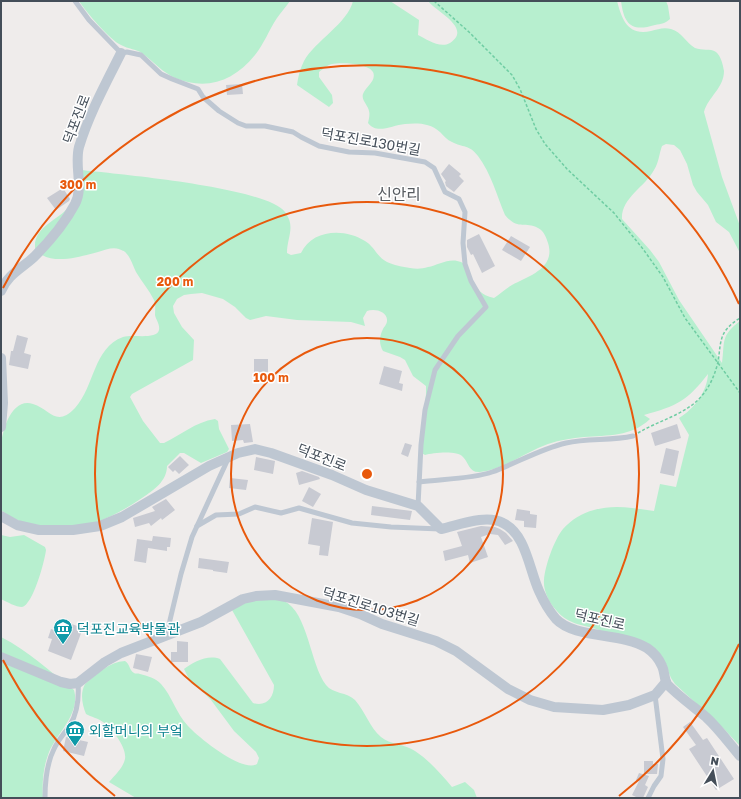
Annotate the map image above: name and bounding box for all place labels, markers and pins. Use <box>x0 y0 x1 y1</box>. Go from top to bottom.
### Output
centre of rings <box>360 467 374 481</box>
museum icon: 덕포진교육박물관 <box>52 617 74 645</box>
place label: 덕포진교육박물관 <box>77 620 180 637</box>
museum icon: 외할머니의 부엌 <box>64 719 86 747</box>
place label: 외할머니의 부엌 <box>89 722 183 739</box>

